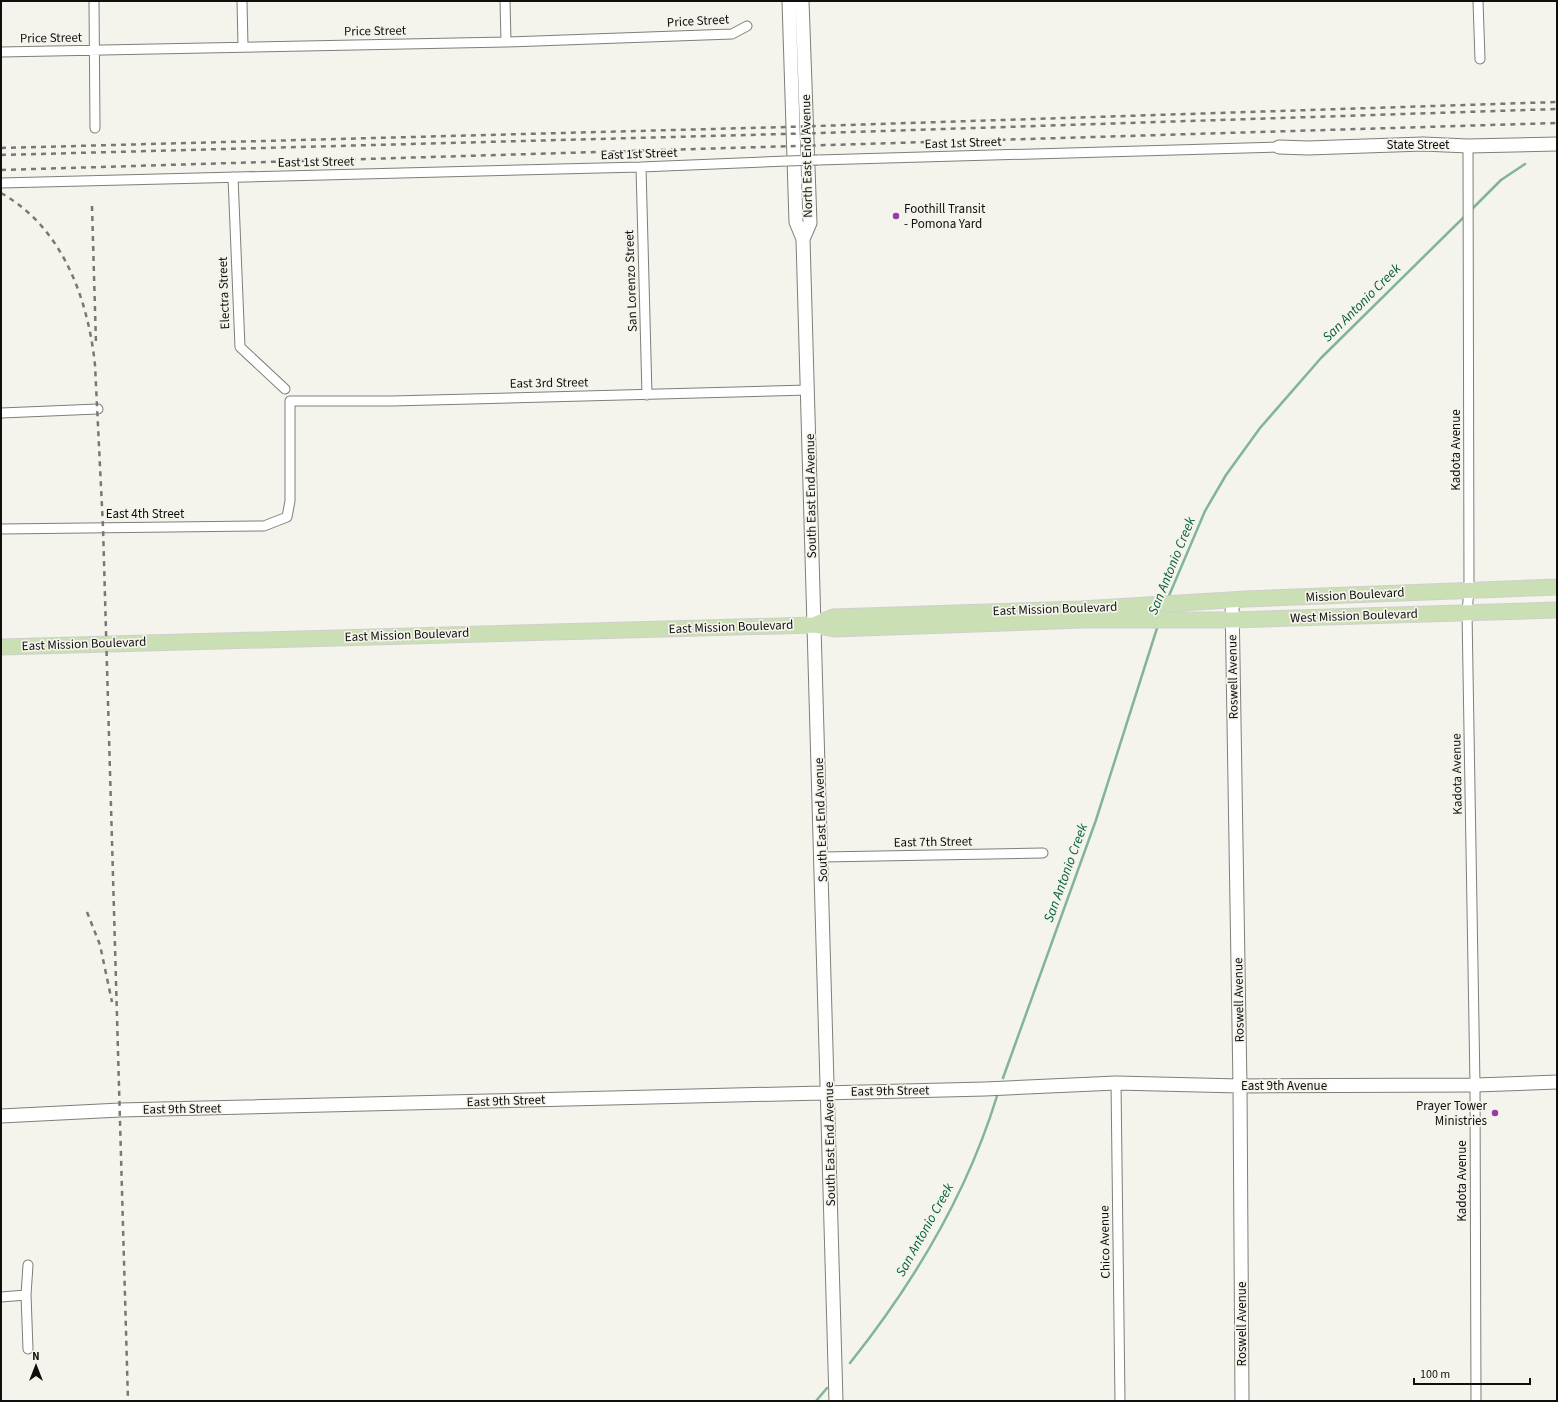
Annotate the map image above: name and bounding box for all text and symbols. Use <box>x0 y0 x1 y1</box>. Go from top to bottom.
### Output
street label: Price Street <box>666 10 730 32</box>
street label: Price Street <box>344 21 407 41</box>
street label: Price Street <box>20 28 83 48</box>
street label: North East End Avenue <box>797 94 817 218</box>
street label: East 1st Street <box>924 133 1002 153</box>
street label: State Street <box>1387 136 1450 154</box>
street label: East 1st Street <box>600 144 678 164</box>
street label: East 1st Street <box>277 152 355 172</box>
place label: Foothill Transit - Pomona Yard <box>904 200 986 233</box>
marker: Foothill Transit - Pomona Yard <box>891 211 901 221</box>
street label: San Lorenzo Street <box>620 229 642 332</box>
street label: Electra Street <box>214 256 234 330</box>
water label: San Antonio Creek <box>1318 259 1406 347</box>
street label: East 3rd Street <box>509 373 589 393</box>
street label: Kadota Avenue <box>1447 409 1465 491</box>
street label: South East End Avenue <box>801 434 821 558</box>
street label: East 4th Street <box>106 505 185 523</box>
water label: San Antonio Creek <box>1143 514 1201 618</box>
street label: Mission Boulevard <box>1305 583 1405 607</box>
street label: East Mission Boulevard <box>992 598 1118 620</box>
street label: West Mission Boulevard <box>1290 605 1418 627</box>
street label: East Mission Boulevard <box>668 616 794 638</box>
street label: East Mission Boulevard <box>344 624 470 646</box>
street label: East Mission Boulevard <box>21 633 147 655</box>
street label: Roswell Avenue <box>1223 634 1243 720</box>
street label: Kadota Avenue <box>1447 733 1467 815</box>
street label: South East End Avenue <box>810 757 832 883</box>
water label: San Antonio Creek <box>1039 820 1093 925</box>
street label: East 7th Street <box>894 832 973 852</box>
street label: Roswell Avenue <box>1229 957 1249 1043</box>
street label: East 9th Avenue <box>1241 1077 1327 1095</box>
street label: East 9th Street <box>851 1081 930 1101</box>
street label: South East End Avenue <box>820 1082 840 1206</box>
street label: East 9th Street <box>466 1091 546 1111</box>
place label: Prayer Tower Ministries <box>1416 1097 1488 1130</box>
street label: East 9th Street <box>143 1099 222 1119</box>
marker: Prayer Tower Ministries <box>1490 1108 1500 1118</box>
street label: Kadota Avenue <box>1453 1140 1471 1222</box>
water label: San Antonio Creek <box>891 1179 959 1280</box>
street label: Chico Avenue <box>1095 1205 1115 1279</box>
street label: Roswell Avenue <box>1233 1282 1251 1366</box>
north arrow <box>16 1346 56 1386</box>
text: N <box>32 1349 40 1364</box>
scale bar <box>1414 1360 1530 1386</box>
text: 100 m <box>1420 1366 1450 1383</box>

